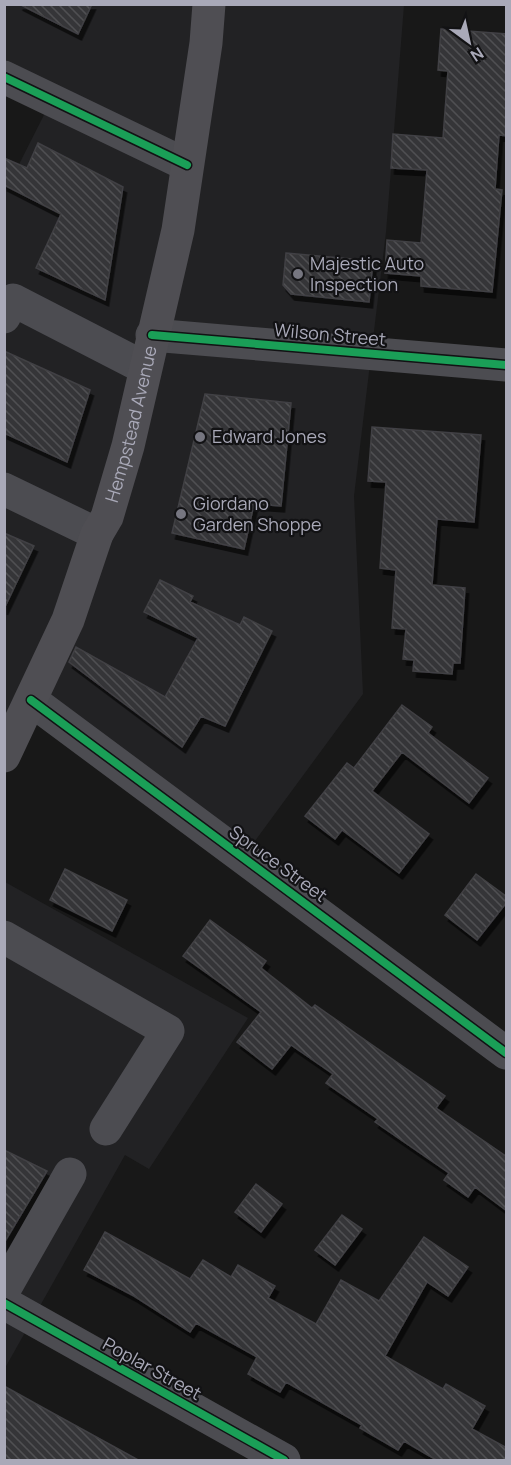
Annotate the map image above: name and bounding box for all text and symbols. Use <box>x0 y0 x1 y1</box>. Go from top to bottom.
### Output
north arrow <box>439 12 499 72</box>
text: N <box>466 42 488 67</box>
place label: Majestic Auto Inspection <box>310 251 424 296</box>
marker: Majestic Auto Inspection <box>291 267 305 281</box>
street label: Wilson Street <box>273 317 387 351</box>
street label: Hempstead Avenue <box>99 343 162 505</box>
place label: Edward Jones <box>212 424 326 448</box>
marker: Edward Jones <box>193 430 207 444</box>
place label: Giordano Garden Shoppe <box>193 491 321 536</box>
marker: Giordano Garden Shoppe <box>174 507 188 521</box>
street label: Spruce Street <box>225 820 332 907</box>
street label: Poplar Street <box>99 1331 206 1405</box>

